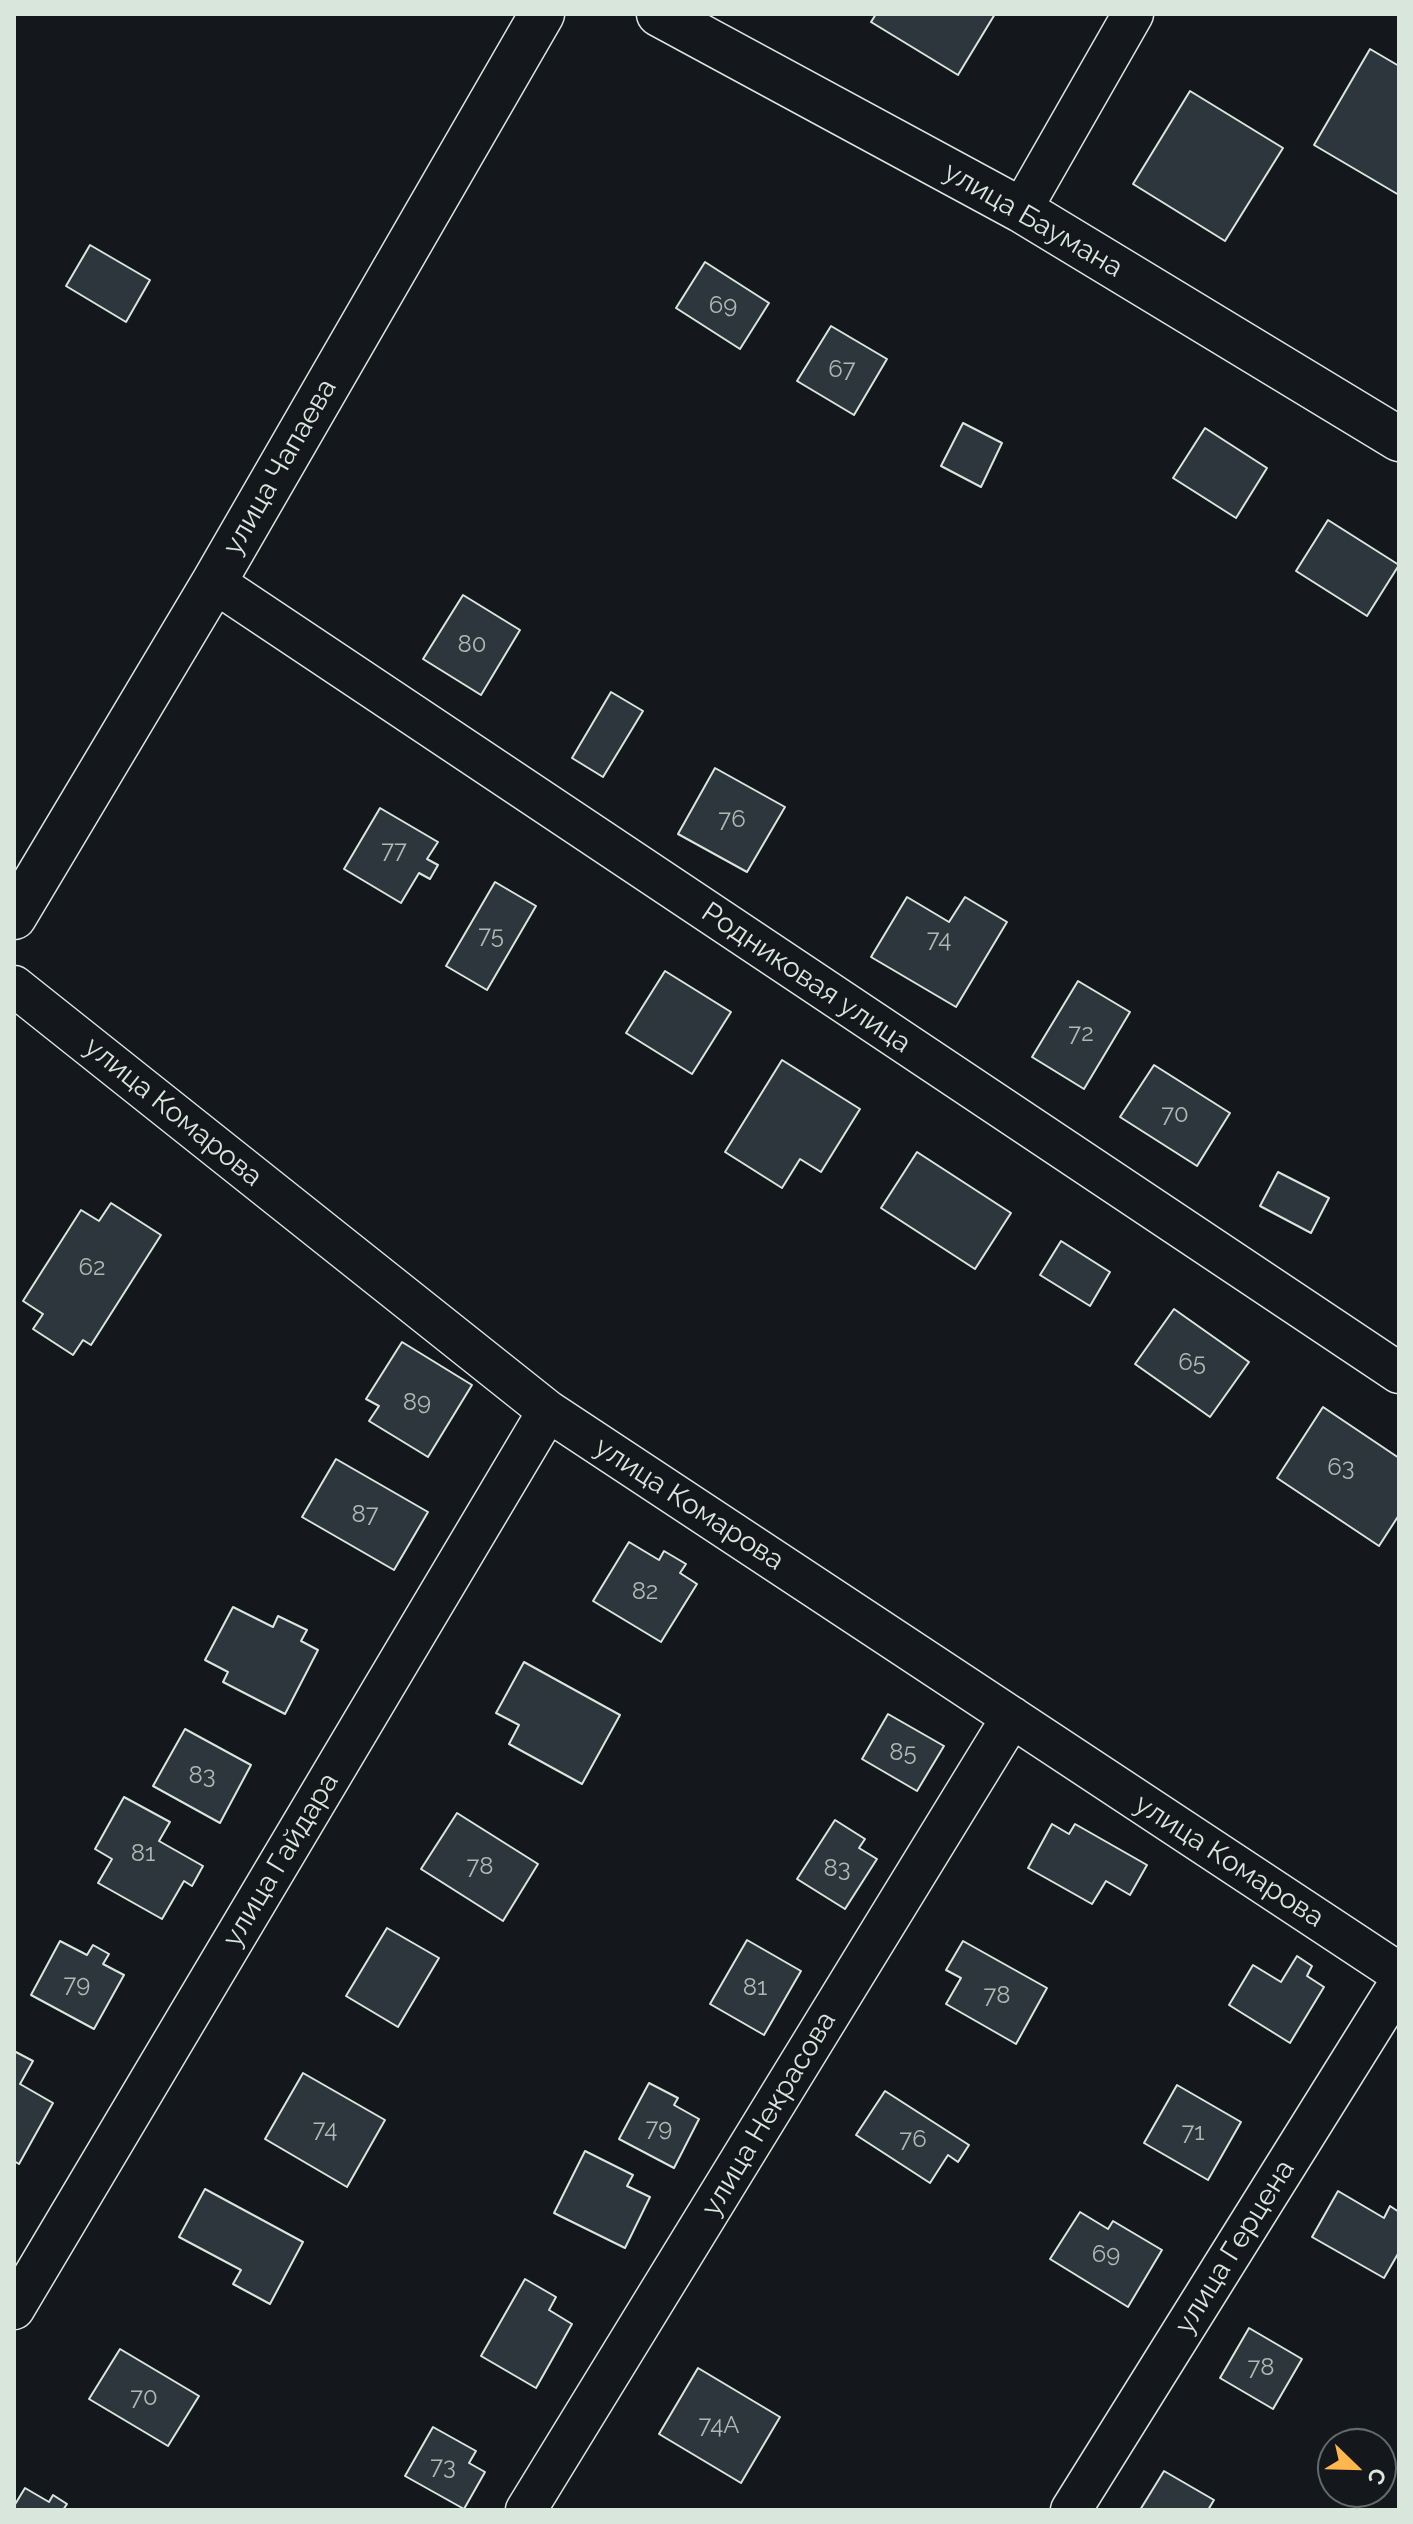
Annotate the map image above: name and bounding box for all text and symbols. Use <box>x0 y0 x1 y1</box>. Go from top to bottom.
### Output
street label: улица Баумана <box>938 155 1128 285</box>
house number: 69 <box>709 292 737 320</box>
house number: 67 <box>828 356 856 384</box>
street label: улица Чапаева <box>216 373 344 561</box>
house number: 80 <box>458 631 486 659</box>
house number: 76 <box>718 806 746 834</box>
house number: 77 <box>381 837 407 865</box>
street label: Родниковая улица <box>695 896 917 1060</box>
house number: 75 <box>478 922 504 950</box>
house number: 74 <box>927 926 951 954</box>
house number: 72 <box>1068 1020 1094 1048</box>
street label: улица Комарова <box>77 1030 269 1194</box>
house number: 70 <box>1161 1101 1189 1129</box>
house number: 62 <box>79 1254 105 1282</box>
house number: 65 <box>1178 1349 1206 1377</box>
house number: 89 <box>403 1389 431 1417</box>
street label: улица Комарова <box>588 1430 790 1578</box>
house number: 63 <box>1327 1454 1355 1482</box>
house number: 87 <box>351 1501 379 1529</box>
house number: 82 <box>632 1578 658 1606</box>
house number: 85 <box>889 1739 917 1767</box>
house number: 83 <box>188 1762 216 1790</box>
street label: улица Гайдара <box>216 1767 346 1953</box>
street label: улица Комарова <box>1128 1787 1330 1935</box>
house number: 81 <box>131 1840 155 1868</box>
house number: 78 <box>466 1853 494 1881</box>
house number: 83 <box>823 1855 851 1883</box>
house number: 79 <box>64 1971 90 1999</box>
house number: 81 <box>743 1974 767 2002</box>
house number: 78 <box>983 1982 1011 2010</box>
street label: улица Некрасова <box>695 2006 843 2222</box>
house number: 79 <box>646 2115 672 2143</box>
house number: 74 <box>313 2116 337 2144</box>
house number: 71 <box>1181 2119 1205 2147</box>
house number: 76 <box>899 2126 927 2154</box>
street label: улица Герцена <box>1168 2154 1302 2340</box>
house number: 69 <box>1092 2241 1120 2269</box>
house number: 78 <box>1247 2354 1275 2382</box>
house number: 70 <box>130 2384 158 2412</box>
house number: 74А <box>699 2412 739 2440</box>
north arrow <box>1317 2428 1397 2508</box>
house number: 73 <box>430 2453 456 2481</box>
text: С <box>1362 2465 1392 2489</box>

